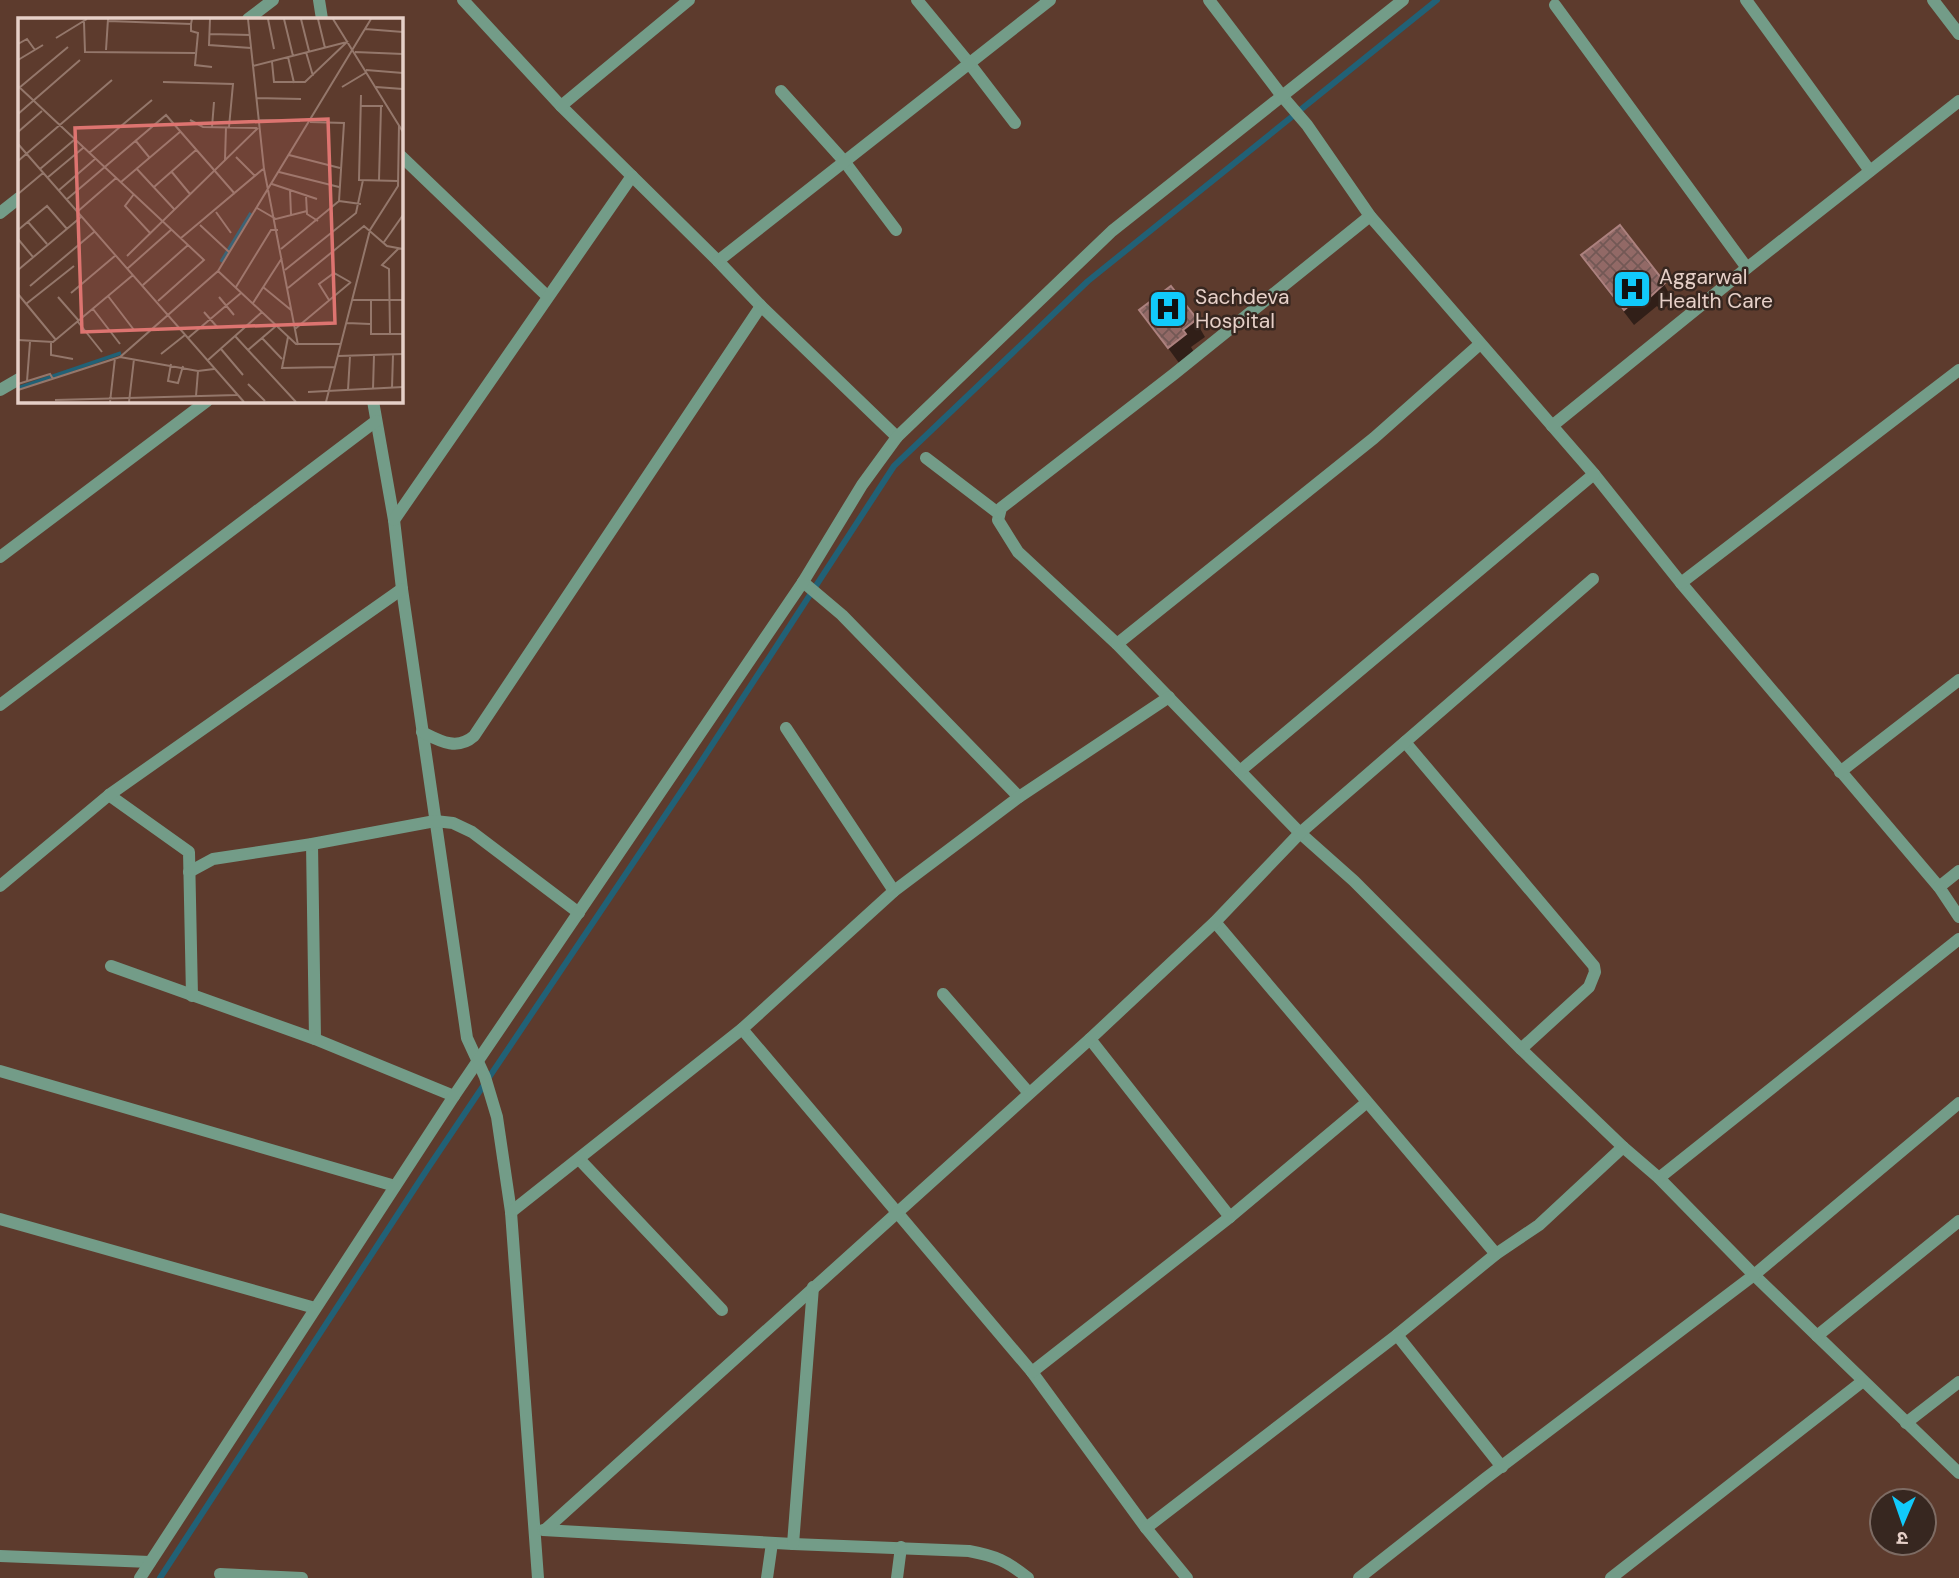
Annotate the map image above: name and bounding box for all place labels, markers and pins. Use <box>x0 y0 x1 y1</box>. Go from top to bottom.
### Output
place label: Aggarwal Health Care <box>1659 263 1773 315</box>
hospital icon: Aggarwal Health Care <box>1611 268 1653 310</box>
place label: Sachdeva Hospital <box>1195 283 1289 335</box>
hospital icon: Sachdeva Hospital <box>1147 288 1189 330</box>

